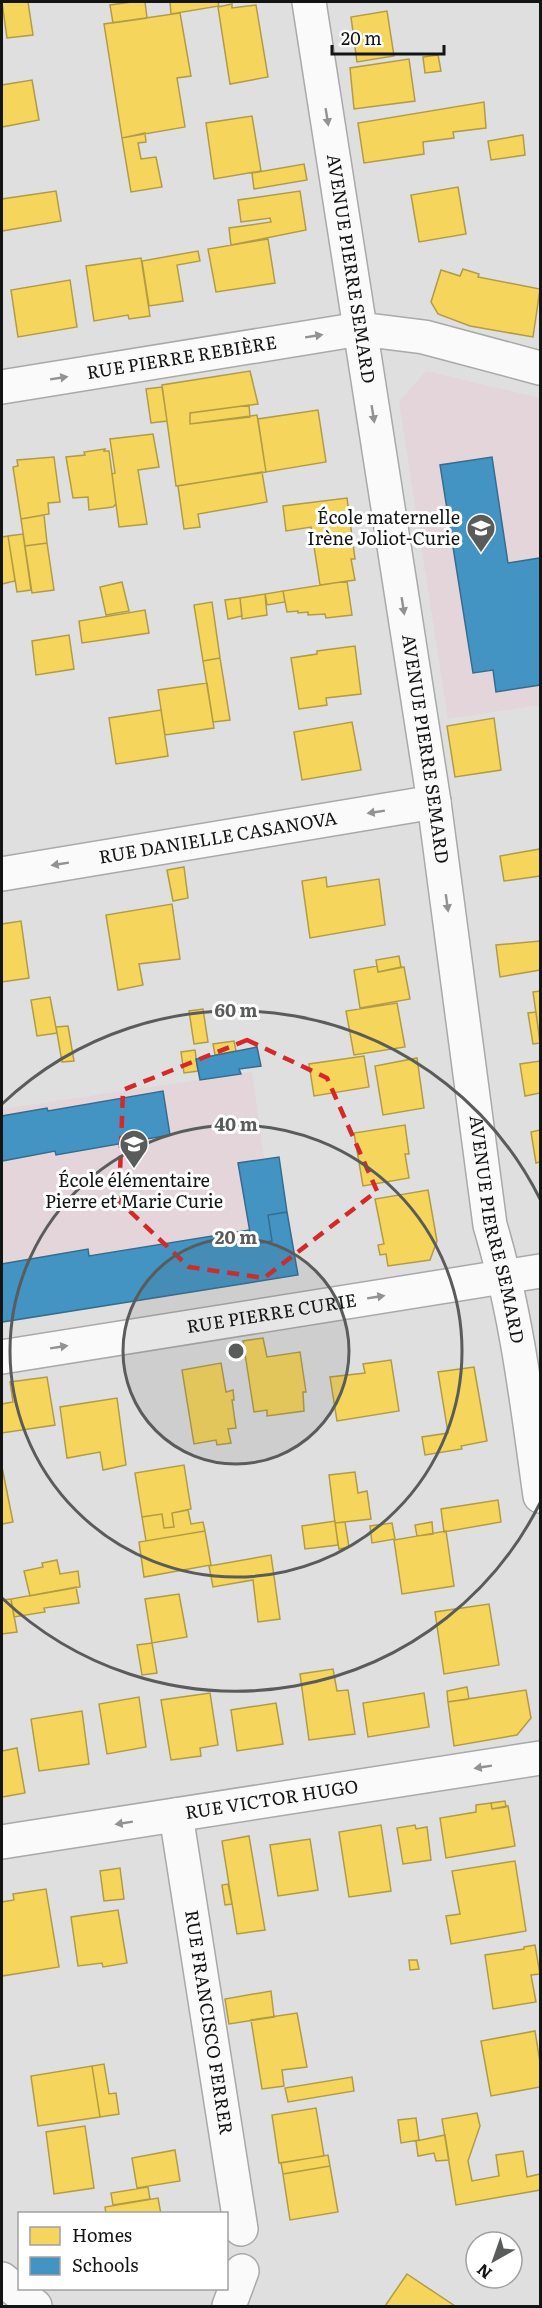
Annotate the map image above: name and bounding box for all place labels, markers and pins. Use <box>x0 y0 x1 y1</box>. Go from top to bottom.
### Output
place label: École maternelle Irène Joliot-Curie <box>307 503 460 551</box>
school or university icon: École maternelle Irène Joliot-Curie <box>465 512 497 554</box>
school or university icon: École élémentaire Pierre et Marie Curie <box>118 1128 150 1170</box>
place label: École élémentaire Pierre et Marie Curie <box>45 1166 223 1214</box>
centre of rings <box>226 1341 246 1361</box>

